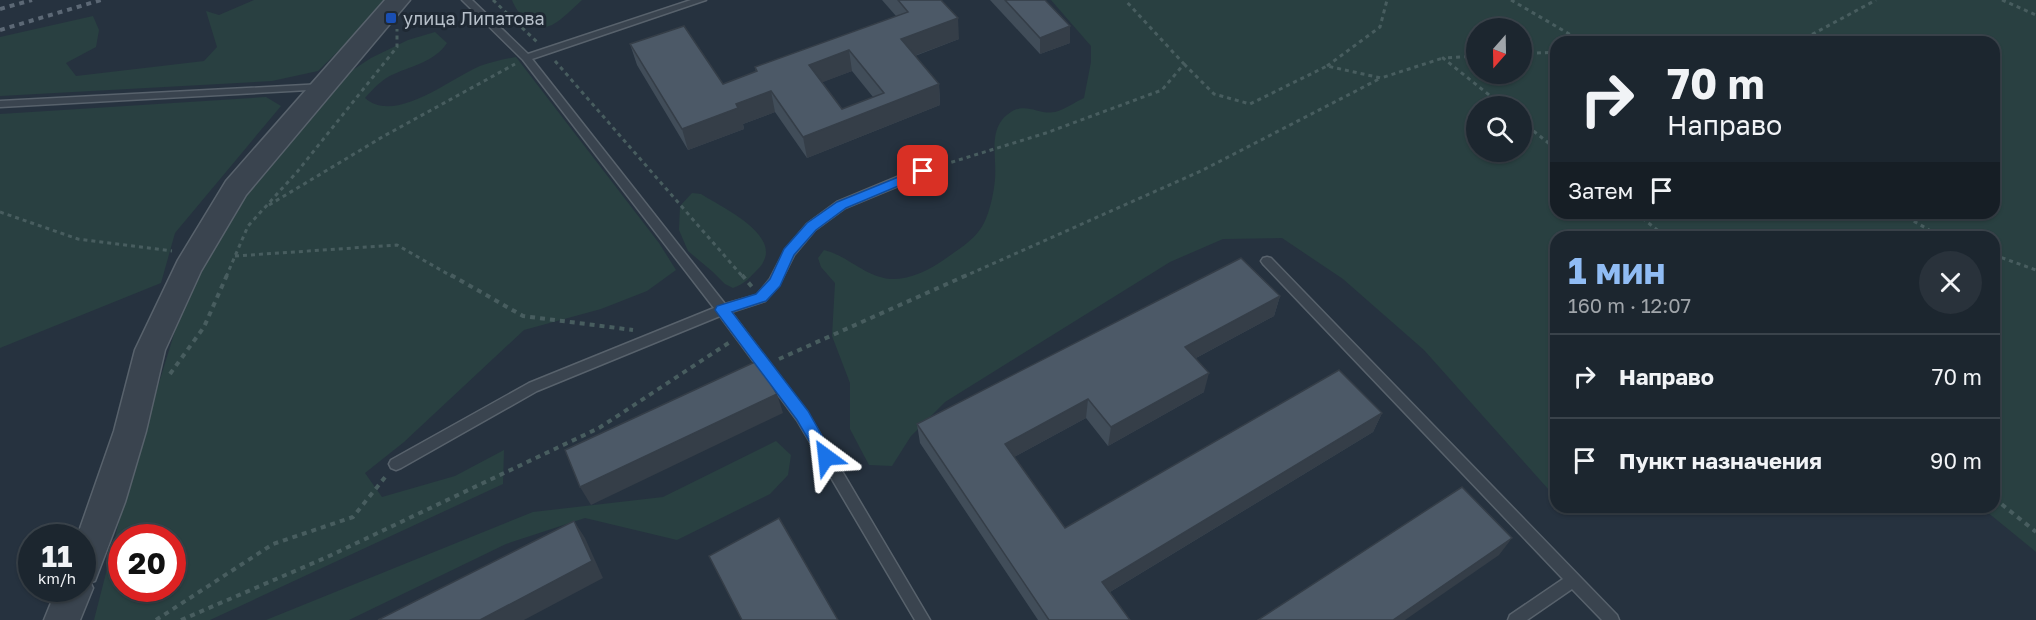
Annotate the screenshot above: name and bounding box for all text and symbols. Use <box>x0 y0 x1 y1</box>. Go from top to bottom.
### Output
place label: улица Липатова <box>403 7 545 29</box>
marker: улица Липатова <box>384 11 398 25</box>
north arrow <box>1466 18 1532 84</box>
map controls <box>1466 18 1532 162</box>
text: 70 m <box>1667 58 1764 108</box>
icon: right <box>1568 60 1646 138</box>
button: search <box>1466 96 1532 162</box>
text: Направо <box>1667 109 1782 141</box>
pin <box>897 145 948 196</box>
icon: arrive <box>906 154 939 187</box>
icon: arrive <box>1645 174 1678 207</box>
text: Затем <box>1568 177 1633 204</box>
text: 1 мин <box>1568 249 1665 292</box>
button: close <box>1919 251 1982 314</box>
text: 160 m · 12:07 <box>1568 293 1691 317</box>
icon: right <box>1568 360 1601 393</box>
text: Направо <box>1619 363 1714 390</box>
text: 70 m <box>1932 363 1982 390</box>
position arrow <box>794 425 858 489</box>
icon: arrive <box>1568 444 1601 477</box>
text: Пункт назначения <box>1619 447 1822 474</box>
text: 90 m <box>1930 447 1982 474</box>
speed limit sign: 20 <box>108 524 186 602</box>
text: 11 <box>42 538 72 574</box>
text: km/h <box>38 569 76 587</box>

